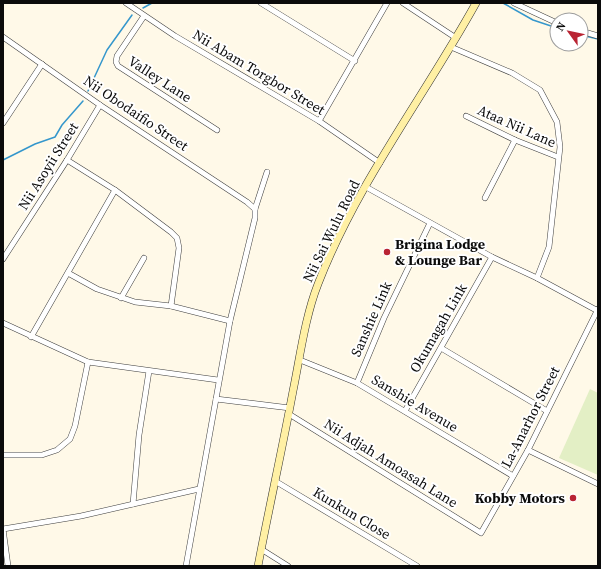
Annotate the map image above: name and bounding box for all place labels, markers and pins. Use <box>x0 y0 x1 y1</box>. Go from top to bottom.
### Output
place label: Brigina Lodge & Lounge Bar <box>395 234 485 270</box>
marker: Brigina Lodge & Lounge Bar <box>382 247 392 257</box>
place label: Kobby Motors <box>475 488 566 508</box>
marker: Kobby Motors <box>568 493 578 503</box>

